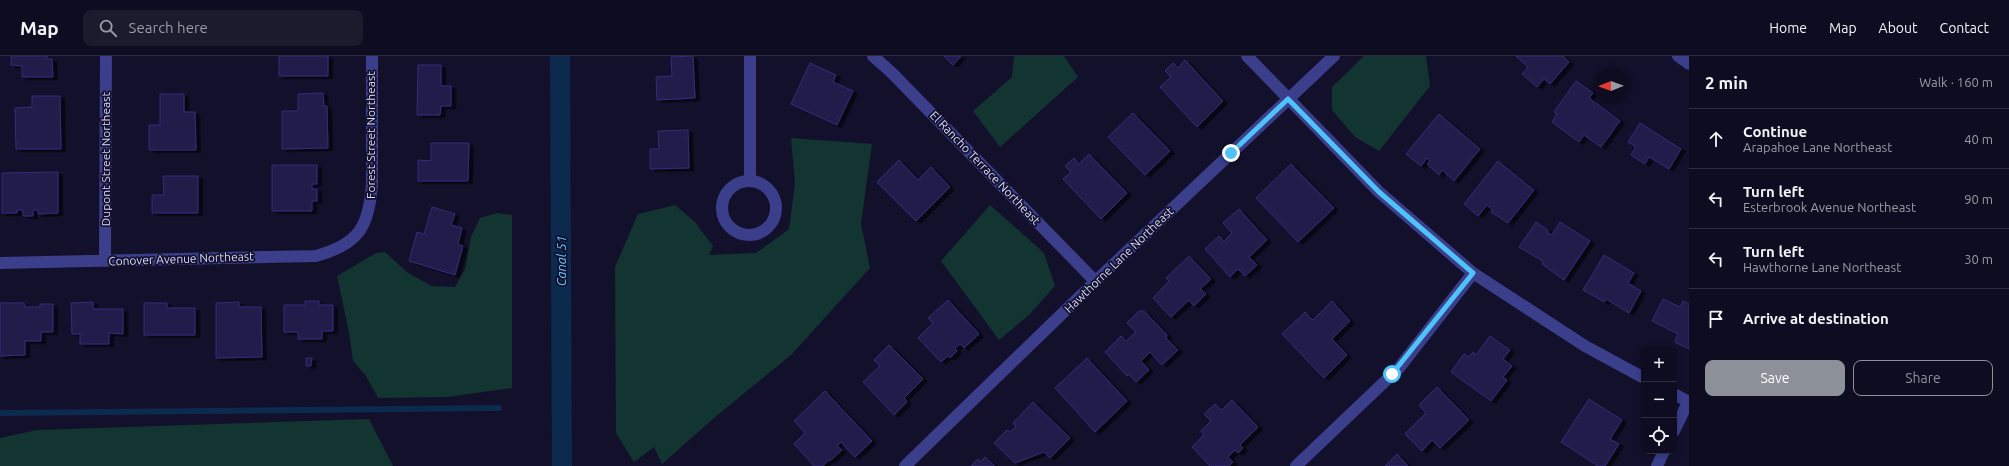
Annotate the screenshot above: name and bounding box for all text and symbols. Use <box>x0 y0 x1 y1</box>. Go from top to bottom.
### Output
search box <box>83 10 363 46</box>
text: Map <box>20 17 59 39</box>
icon: search <box>97 17 119 39</box>
text: Search here <box>129 19 208 36</box>
text: Home <box>1769 20 1807 36</box>
text: Map <box>1829 20 1857 36</box>
text: About <box>1879 20 1918 36</box>
text: Contact <box>1940 20 1989 36</box>
north arrow <box>1593 68 1629 104</box>
street label: Forest Street Northeast <box>364 71 377 199</box>
text: 2 min <box>1705 73 1748 92</box>
text: Walk · 160 m <box>1919 75 1993 89</box>
street label: Dupont Street Northeast <box>99 92 112 226</box>
street label: El Rancho Terrace Northeast <box>928 108 1043 227</box>
text: Continue <box>1743 123 1807 140</box>
icon: ahead <box>1705 128 1727 150</box>
text: 40 m <box>1964 132 1993 146</box>
text: Arapahoe Lane Northeast <box>1743 140 1892 154</box>
route end <box>1222 144 1240 162</box>
text: Turn left <box>1743 183 1804 200</box>
icon: left <box>1705 188 1727 210</box>
text: 90 m <box>1964 192 1993 206</box>
text: Esterbrook Avenue Northeast <box>1743 200 1916 214</box>
street label: Hawthorne Lane Northeast <box>1062 204 1176 315</box>
water label: Canal 51 <box>554 236 568 286</box>
text: Turn left <box>1743 243 1804 260</box>
icon: left <box>1705 248 1727 270</box>
street label: Conover Avenue Northeast <box>108 249 254 268</box>
text: 30 m <box>1964 252 1993 266</box>
text: Hawthorne Lane Northeast <box>1743 260 1901 274</box>
icon: arrive <box>1705 308 1727 330</box>
text: Arrive at destination <box>1743 310 1889 327</box>
map controls <box>1641 346 1677 454</box>
button: + <box>1641 346 1677 382</box>
button: Save <box>1705 360 1845 396</box>
button: Share <box>1853 360 1993 396</box>
route start <box>1383 365 1401 383</box>
button: − <box>1641 382 1677 418</box>
button: locate <box>1641 418 1677 454</box>

